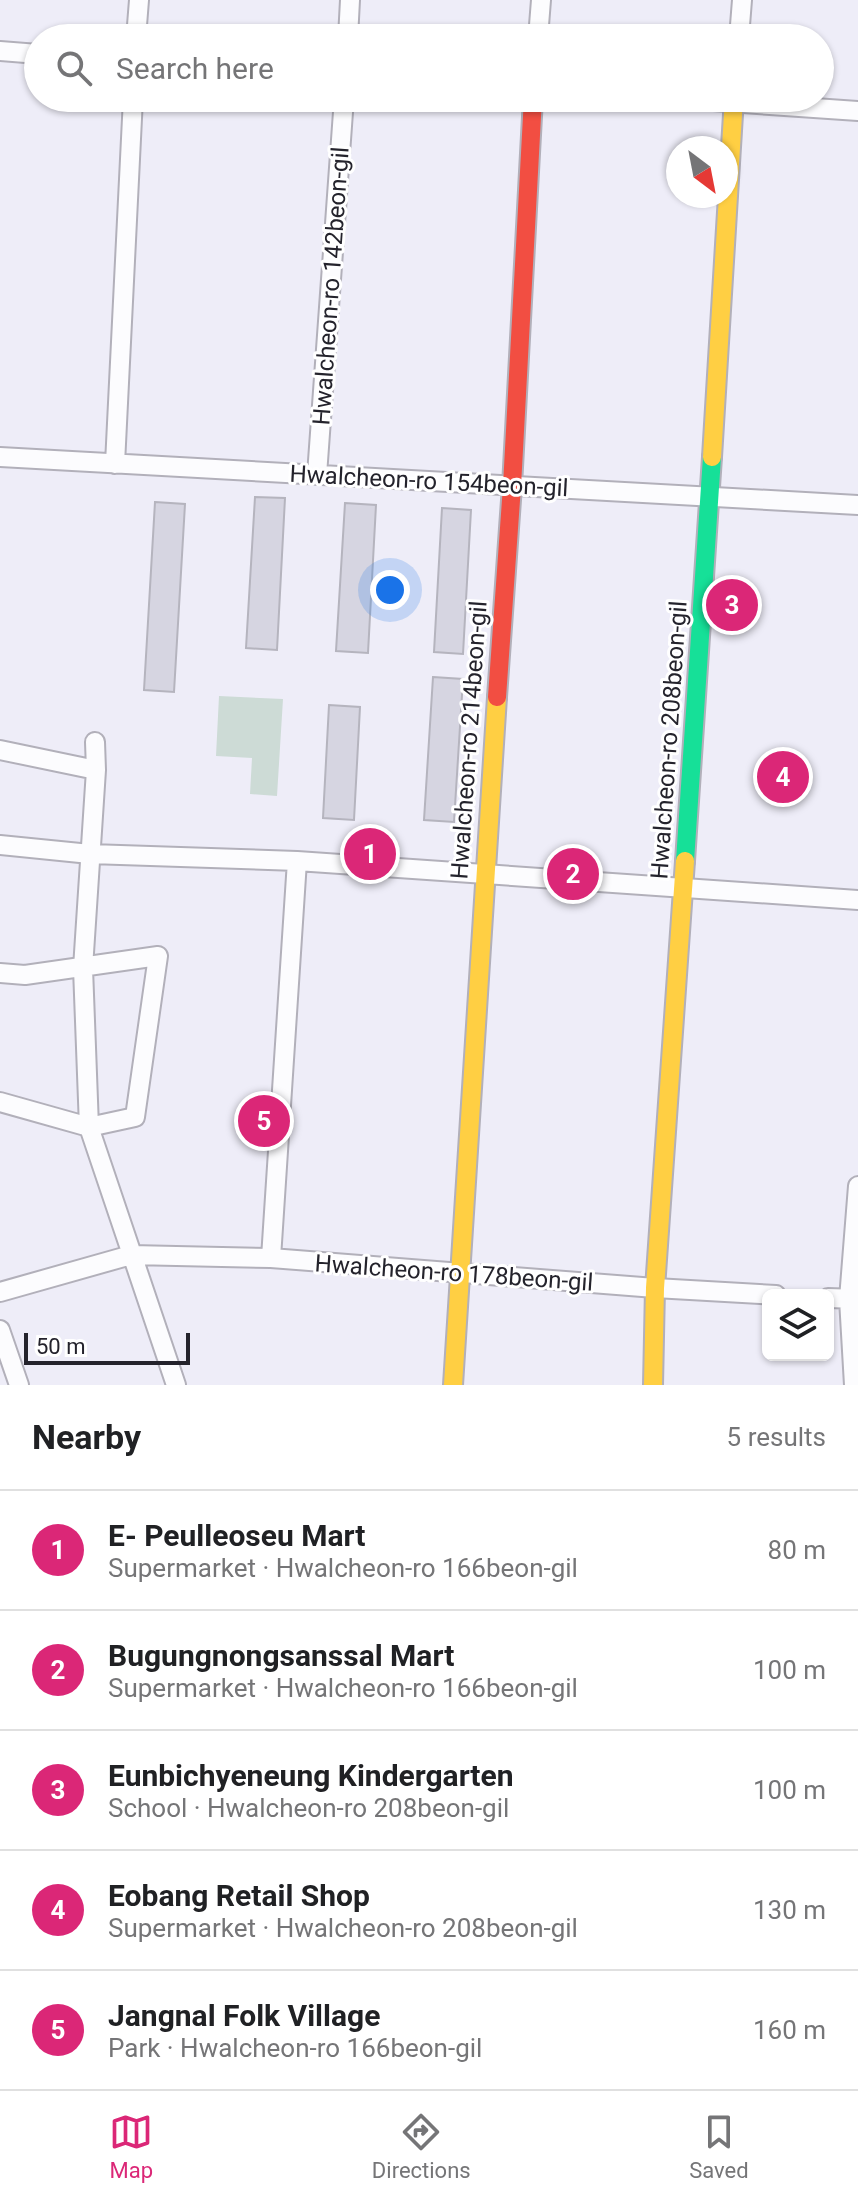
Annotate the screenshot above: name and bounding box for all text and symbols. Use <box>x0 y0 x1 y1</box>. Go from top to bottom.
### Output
search box <box>24 24 834 112</box>
icon: search <box>52 46 96 90</box>
text: Search here <box>116 51 274 86</box>
north arrow <box>666 136 738 208</box>
street label: Hwalcheon-ro 142beon-gil <box>307 146 355 426</box>
street label: Hwalcheon-ro 154beon-gil <box>289 460 569 502</box>
your location <box>370 570 410 610</box>
pin: 3 <box>706 575 758 635</box>
street label: Hwalcheon-ro 214beon-gil <box>445 600 493 880</box>
street label: Hwalcheon-ro 208beon-gil <box>645 600 693 880</box>
pin: 4 <box>757 747 809 807</box>
pin: 1 <box>344 824 396 884</box>
pin: 2 <box>547 844 599 904</box>
pin: 5 <box>238 1091 290 1151</box>
street label: Hwalcheon-ro 178beon-gil <box>314 1249 594 1297</box>
map controls <box>762 1289 834 1361</box>
button: layers <box>762 1289 834 1361</box>
scale bar <box>24 1329 190 1365</box>
text: 50 m <box>36 1334 85 1359</box>
text: Nearby <box>32 1417 141 1457</box>
text: 5 results <box>727 1422 826 1452</box>
text: E- Peulleoseu Mart <box>108 1518 365 1553</box>
text: 1 <box>51 1535 65 1565</box>
text: 80 m <box>768 1535 826 1565</box>
text: Supermarket · Hwalcheon-ro 166beon-gil <box>108 1553 578 1583</box>
text: Bugungnongsanssal Mart <box>108 1638 454 1673</box>
text: 2 <box>51 1655 65 1685</box>
text: 100 m <box>753 1655 826 1685</box>
text: Supermarket · Hwalcheon-ro 166beon-gil <box>108 1673 578 1703</box>
text: Eunbichyeneung Kindergarten <box>108 1758 514 1793</box>
text: 3 <box>51 1775 65 1805</box>
text: 100 m <box>753 1775 826 1805</box>
text: School · Hwalcheon-ro 208beon-gil <box>108 1793 509 1823</box>
text: Eobang Retail Shop <box>108 1878 370 1913</box>
text: 4 <box>51 1895 65 1925</box>
text: 130 m <box>753 1895 826 1925</box>
text: Supermarket · Hwalcheon-ro 208beon-gil <box>108 1913 578 1943</box>
text: Jangnal Folk Village <box>108 1998 380 2033</box>
text: 5 <box>51 2015 65 2045</box>
text: 160 m <box>753 2015 826 2045</box>
text: Park · Hwalcheon-ro 166beon-gil <box>108 2033 482 2063</box>
tab: Map <box>109 2110 153 2183</box>
tab: Directions <box>372 2110 471 2183</box>
tab: Saved <box>689 2110 749 2183</box>

